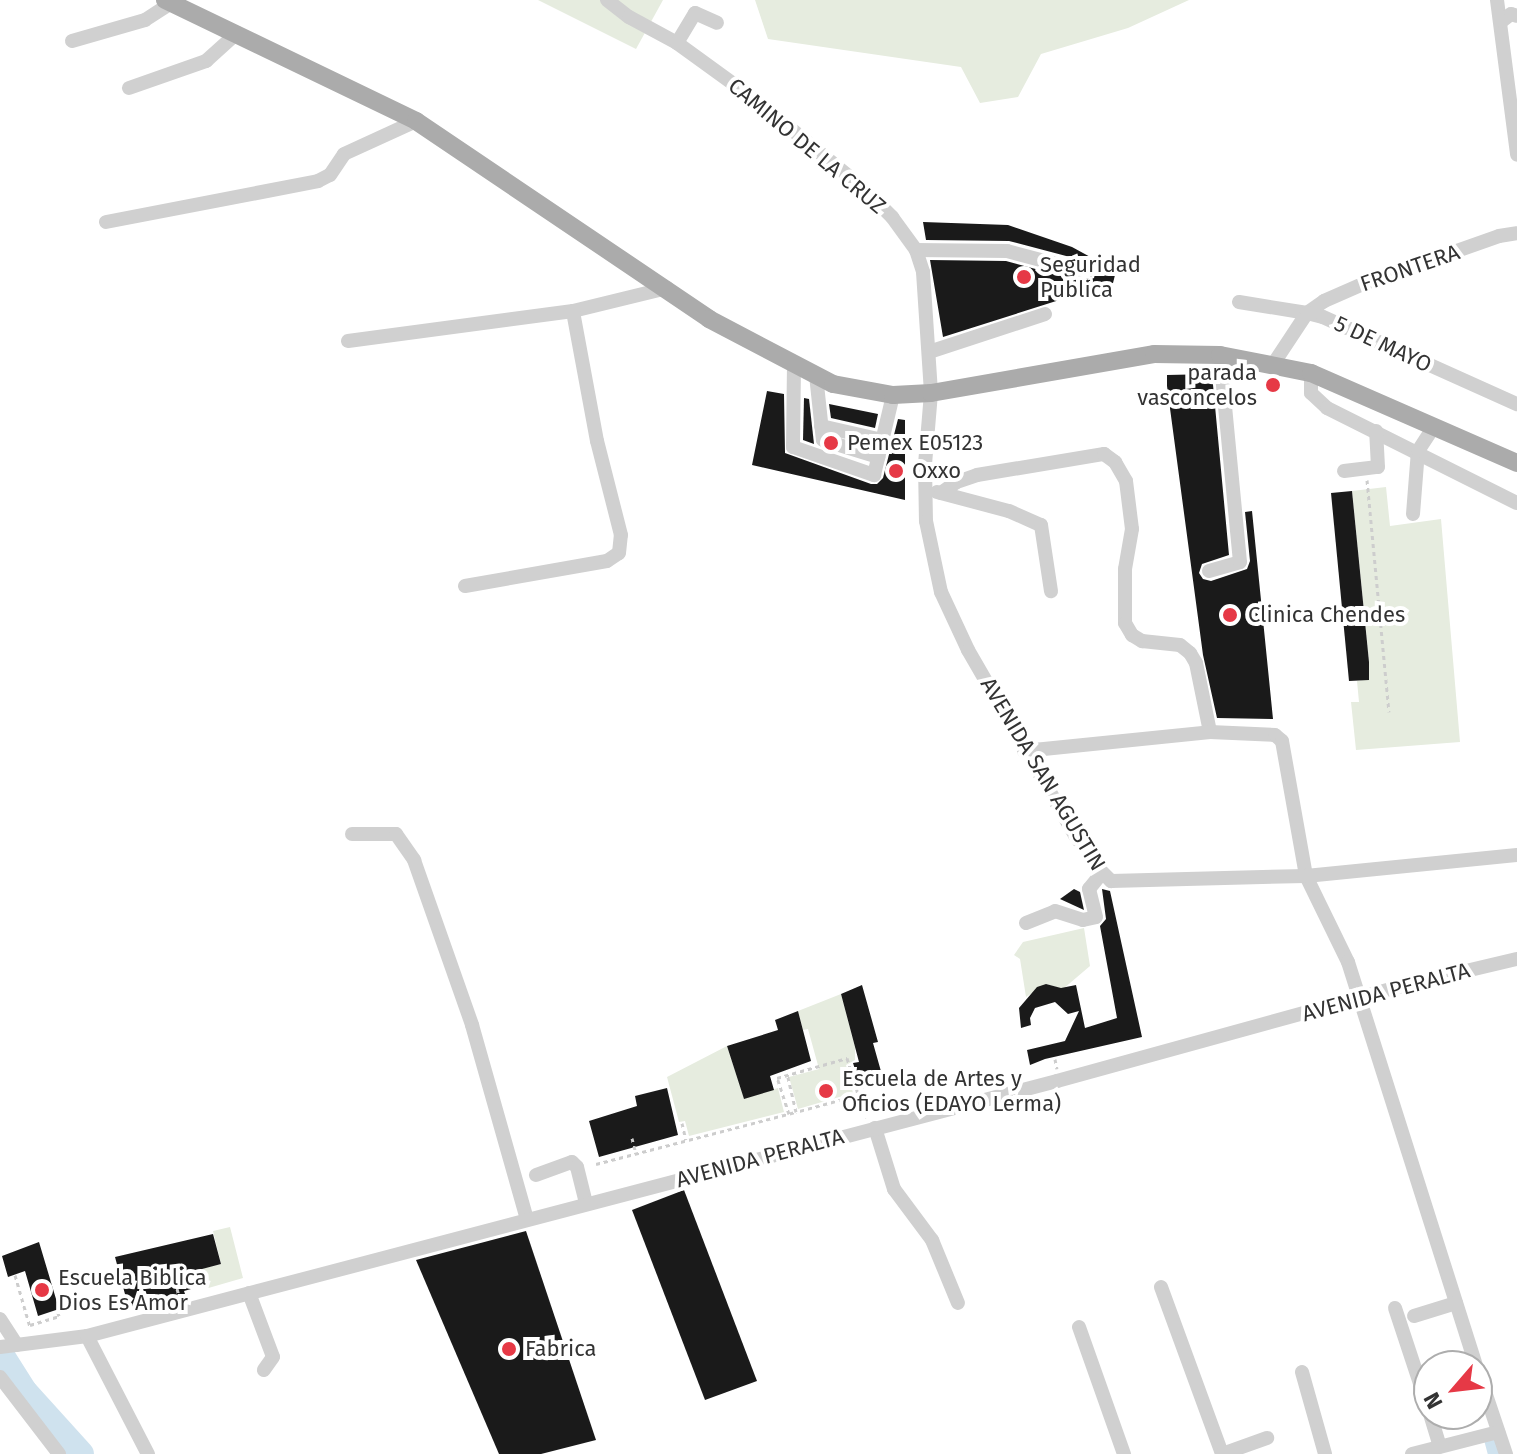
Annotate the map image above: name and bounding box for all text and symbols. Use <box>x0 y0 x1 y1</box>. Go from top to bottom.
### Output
street label: CAMINO DE LA CRUZ <box>723 73 891 219</box>
street label: FRONTERA <box>1357 239 1463 297</box>
place label: Seguridad Publica <box>1040 251 1141 302</box>
marker: Seguridad Publica <box>1015 268 1033 286</box>
street label: 5 DE MAYO <box>1330 310 1436 378</box>
place label: parada vasconcelos <box>1137 359 1257 410</box>
marker: parada vasconcelos <box>1264 376 1282 394</box>
place label: Pemex E05123 <box>847 430 983 456</box>
marker: Pemex E05123 <box>822 434 840 452</box>
place label: Oxxo <box>912 458 961 484</box>
marker: Oxxo <box>887 462 905 480</box>
place label: Clinica Chendes <box>1248 602 1405 628</box>
marker: Clinica Chendes <box>1219 604 1241 626</box>
street label: AVENIDA SAN AGUSTIN <box>975 673 1111 875</box>
street label: AVENIDA PERALTA <box>1299 957 1473 1027</box>
place label: Escuela de Artes y Oficios (EDAYO Lerma) <box>842 1065 1061 1116</box>
marker: Escuela de Artes y Oficios (EDAYO Lerma) <box>817 1082 835 1100</box>
street label: AVENIDA PERALTA <box>673 1123 847 1193</box>
place label: Escuela Biblica Dios Es Amor <box>58 1264 207 1316</box>
marker: Escuela Biblica Dios Es Amor <box>33 1281 51 1299</box>
place label: Fabrica <box>525 1336 596 1362</box>
marker: Fabrica <box>500 1340 518 1358</box>
north arrow <box>1413 1350 1493 1430</box>
text: N <box>1418 1388 1448 1413</box>

